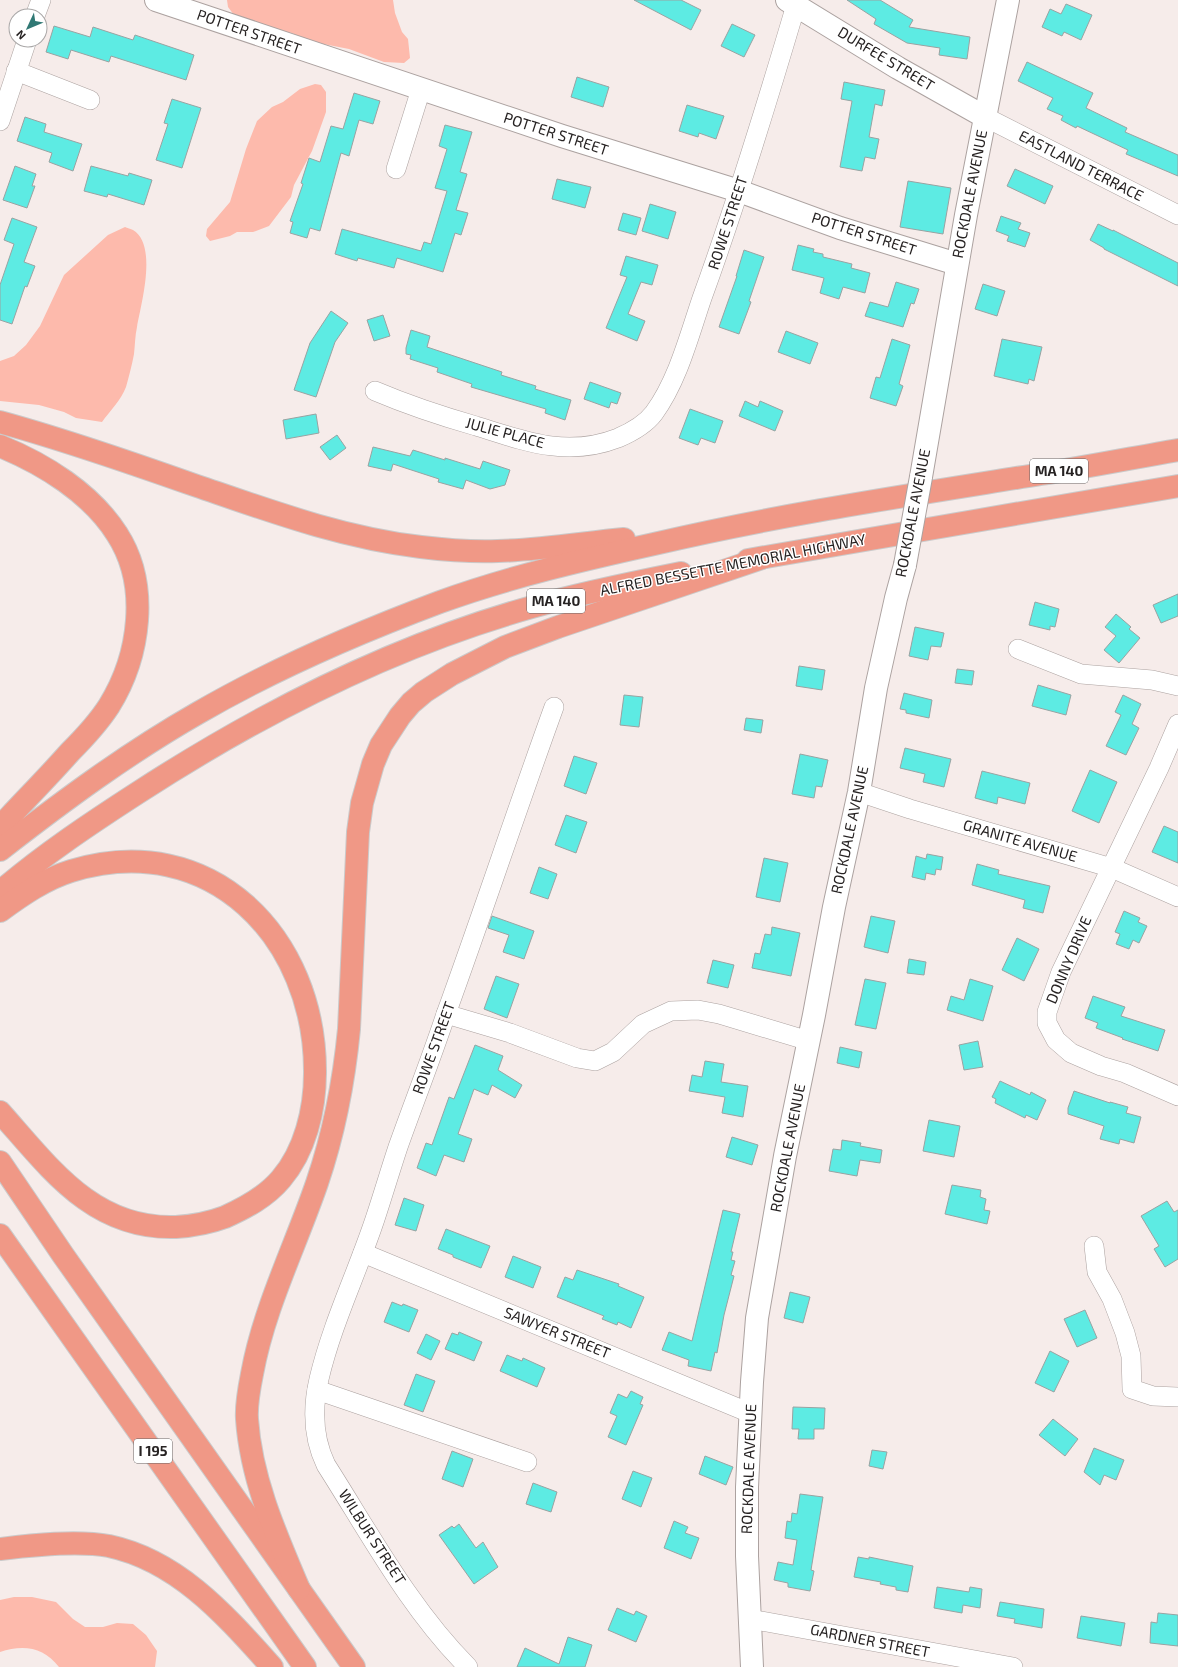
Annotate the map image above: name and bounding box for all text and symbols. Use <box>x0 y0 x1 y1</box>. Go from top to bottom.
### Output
street label: POTTER STREET <box>195 5 304 57</box>
north arrow <box>8 8 48 48</box>
street label: DURFEE STREET <box>835 22 938 94</box>
text: N <box>13 28 28 43</box>
street label: POTTER STREET <box>502 108 611 159</box>
street label: EASTLAND TERRACE <box>1016 126 1147 204</box>
street label: ROCKDALE AVENUE <box>948 128 990 260</box>
street label: ROWE STREET <box>703 173 751 272</box>
street label: POTTER STREET <box>810 208 919 259</box>
street label: JULIE PLACE <box>464 413 547 451</box>
street label: ROCKDALE AVENUE <box>891 447 933 579</box>
road number: MA 140 <box>1030 459 1088 483</box>
street label: ALFRED BESSETTE MEMORIAL HIGHWAY <box>598 529 868 599</box>
road number: MA 140 <box>527 589 585 613</box>
street label: ROCKDALE AVENUE <box>827 764 871 895</box>
street label: GRANITE AVENUE <box>961 815 1079 865</box>
street label: DONNY DRIVE <box>1042 913 1095 1006</box>
street label: ROWE STREET <box>408 999 458 1096</box>
street label: ROCKDALE AVENUE <box>766 1082 808 1214</box>
street label: SAWYER STREET <box>502 1303 613 1362</box>
street label: ROCKDALE AVENUE <box>737 1404 759 1534</box>
road number: I 195 <box>134 1439 172 1463</box>
street label: WILBUR STREET <box>335 1486 410 1588</box>
street label: GARDNER STREET <box>809 1620 932 1660</box>

